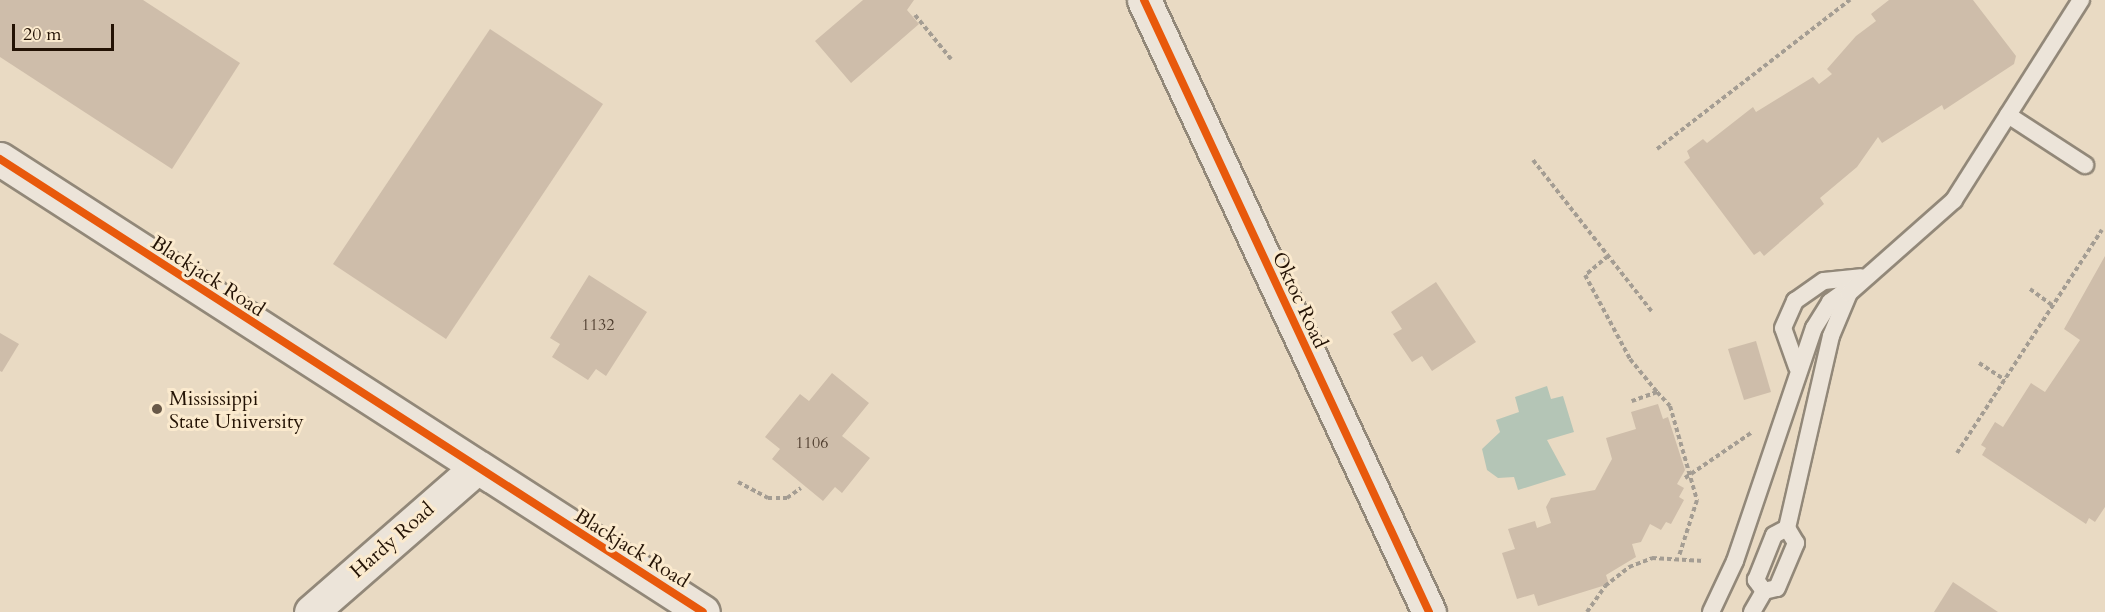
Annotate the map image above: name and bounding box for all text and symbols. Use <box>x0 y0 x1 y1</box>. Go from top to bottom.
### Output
scale bar <box>15 12 117 50</box>
text: 20 m <box>23 22 62 47</box>
street label: Blackjack Road <box>147 230 269 322</box>
street label: Oktoc Road <box>1267 248 1333 352</box>
house number: 1132 <box>582 315 614 335</box>
place label: Mississippi State University <box>169 386 304 433</box>
marker: Mississippi State University <box>150 402 164 416</box>
house number: 1106 <box>796 433 828 453</box>
street label: Hardy Road <box>345 497 439 583</box>
street label: Blackjack Road <box>570 503 694 593</box>

